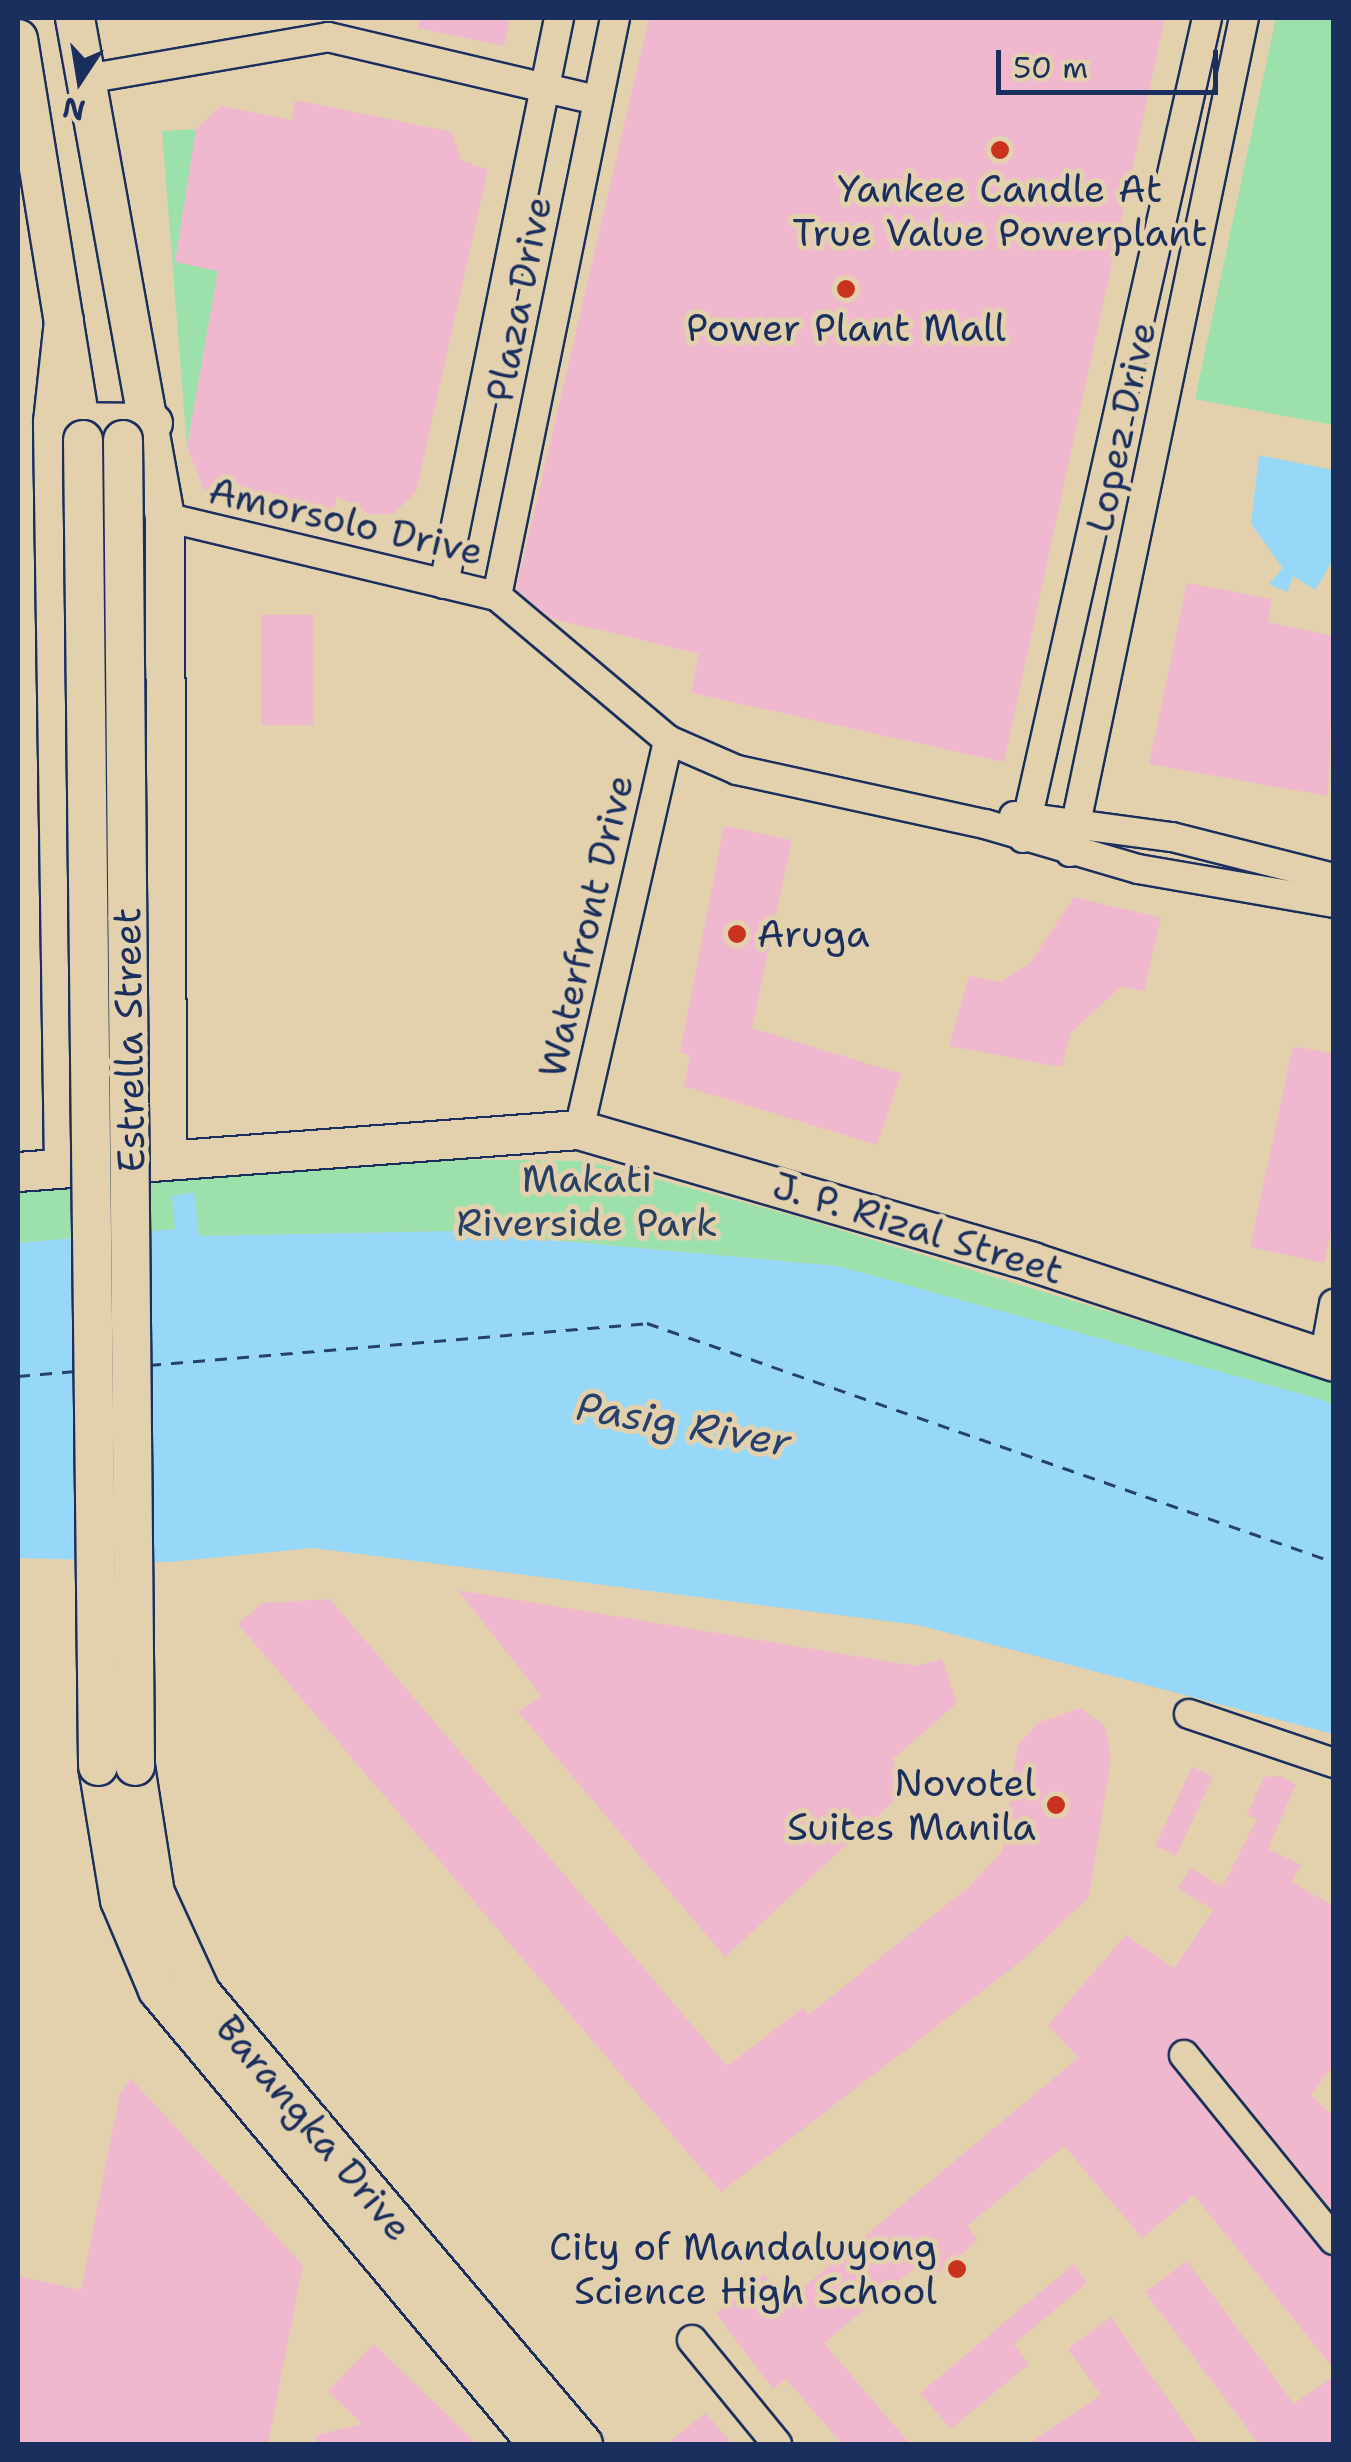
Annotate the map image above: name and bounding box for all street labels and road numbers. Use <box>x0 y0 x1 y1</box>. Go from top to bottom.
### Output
street label: Plaza Drive <box>477 192 561 406</box>
street label: Lopez Drive <box>1076 317 1166 537</box>
street label: Amorsolo Drive <box>204 467 488 575</box>
street label: Waterfront Drive <box>529 770 643 1082</box>
street label: Estrella Street <box>104 907 154 1173</box>
street label: J. P. Rizal Street <box>767 1162 1069 1294</box>
street label: Barangka Drive <box>206 2006 422 2250</box>

